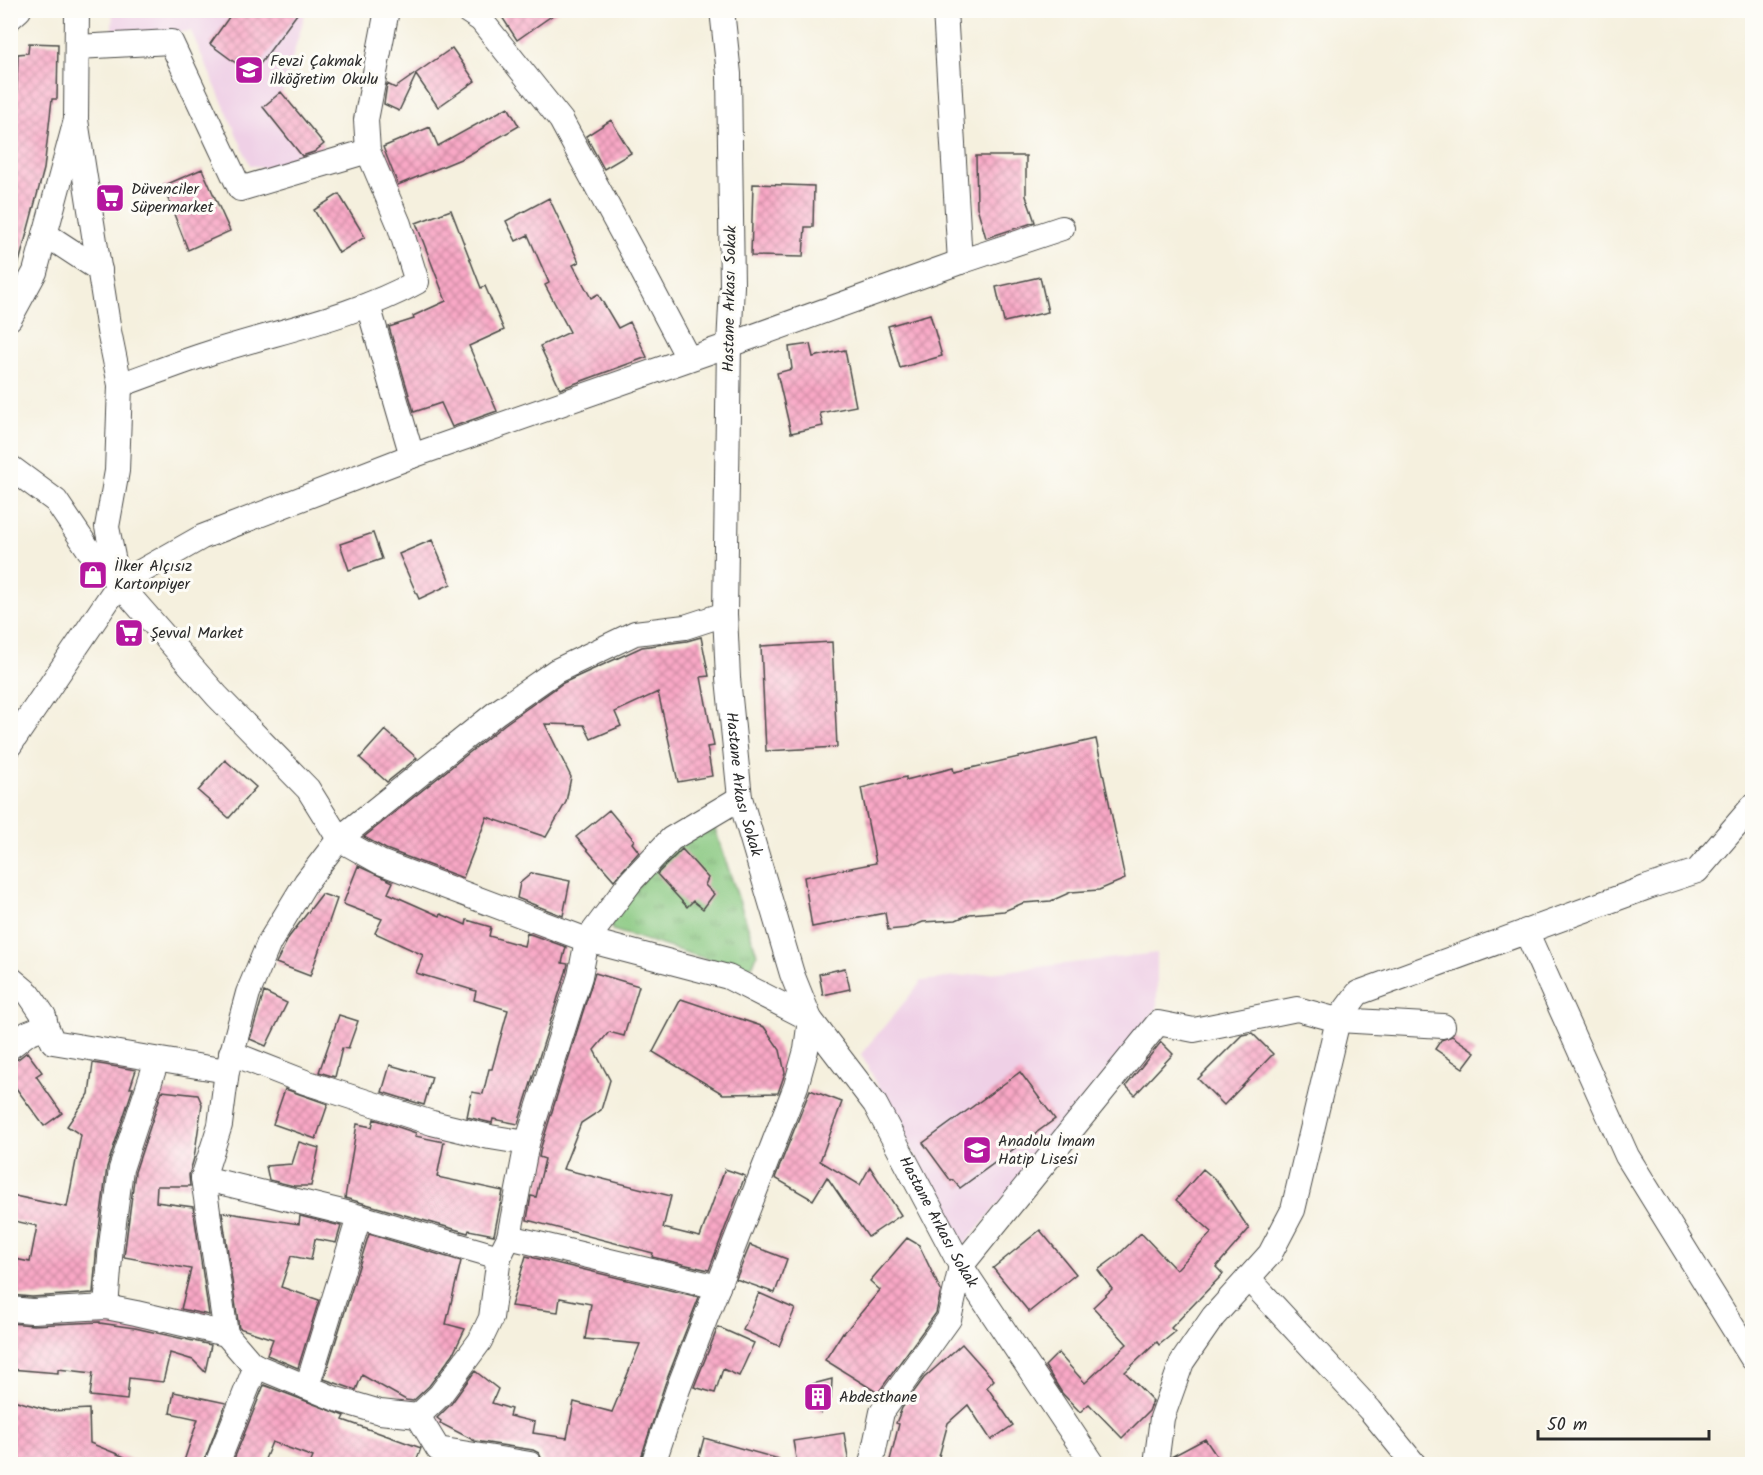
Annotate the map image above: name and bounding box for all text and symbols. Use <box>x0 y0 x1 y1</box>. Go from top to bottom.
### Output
place label: Fevzi Çakmak ilköğretim Okulu <box>270 49 379 92</box>
school or university icon: Fevzi Çakmak ilköğretim Okulu <box>233 54 265 86</box>
place label: Düvenciler Süpermarket <box>131 177 215 220</box>
supermarket icon: Düvenciler Süpermarket <box>94 182 126 214</box>
street label: Hastane Arkası Sokak <box>716 225 744 372</box>
place label: İlker Alçısız Kartonpiyer <box>114 554 192 597</box>
shop icon: İlker Alçısız Kartonpiyer <box>77 559 109 591</box>
supermarket icon: Şevval Market <box>113 617 145 649</box>
place label: Şevval Market <box>150 621 244 646</box>
street label: Hastane Arkası Sokak <box>719 711 769 860</box>
place label: Anadolu İmam Hatip Lisesi <box>998 1129 1095 1172</box>
school or university icon: Anadolu İmam Hatip Lisesi <box>961 1134 993 1166</box>
street label: Hastane Arkası Sokak <box>892 1152 985 1293</box>
building icon: Abdesthane <box>802 1381 834 1413</box>
place label: Abdesthane <box>839 1385 917 1410</box>
scale bar <box>1538 1403 1709 1441</box>
text: 50 m <box>1547 1411 1587 1440</box>

